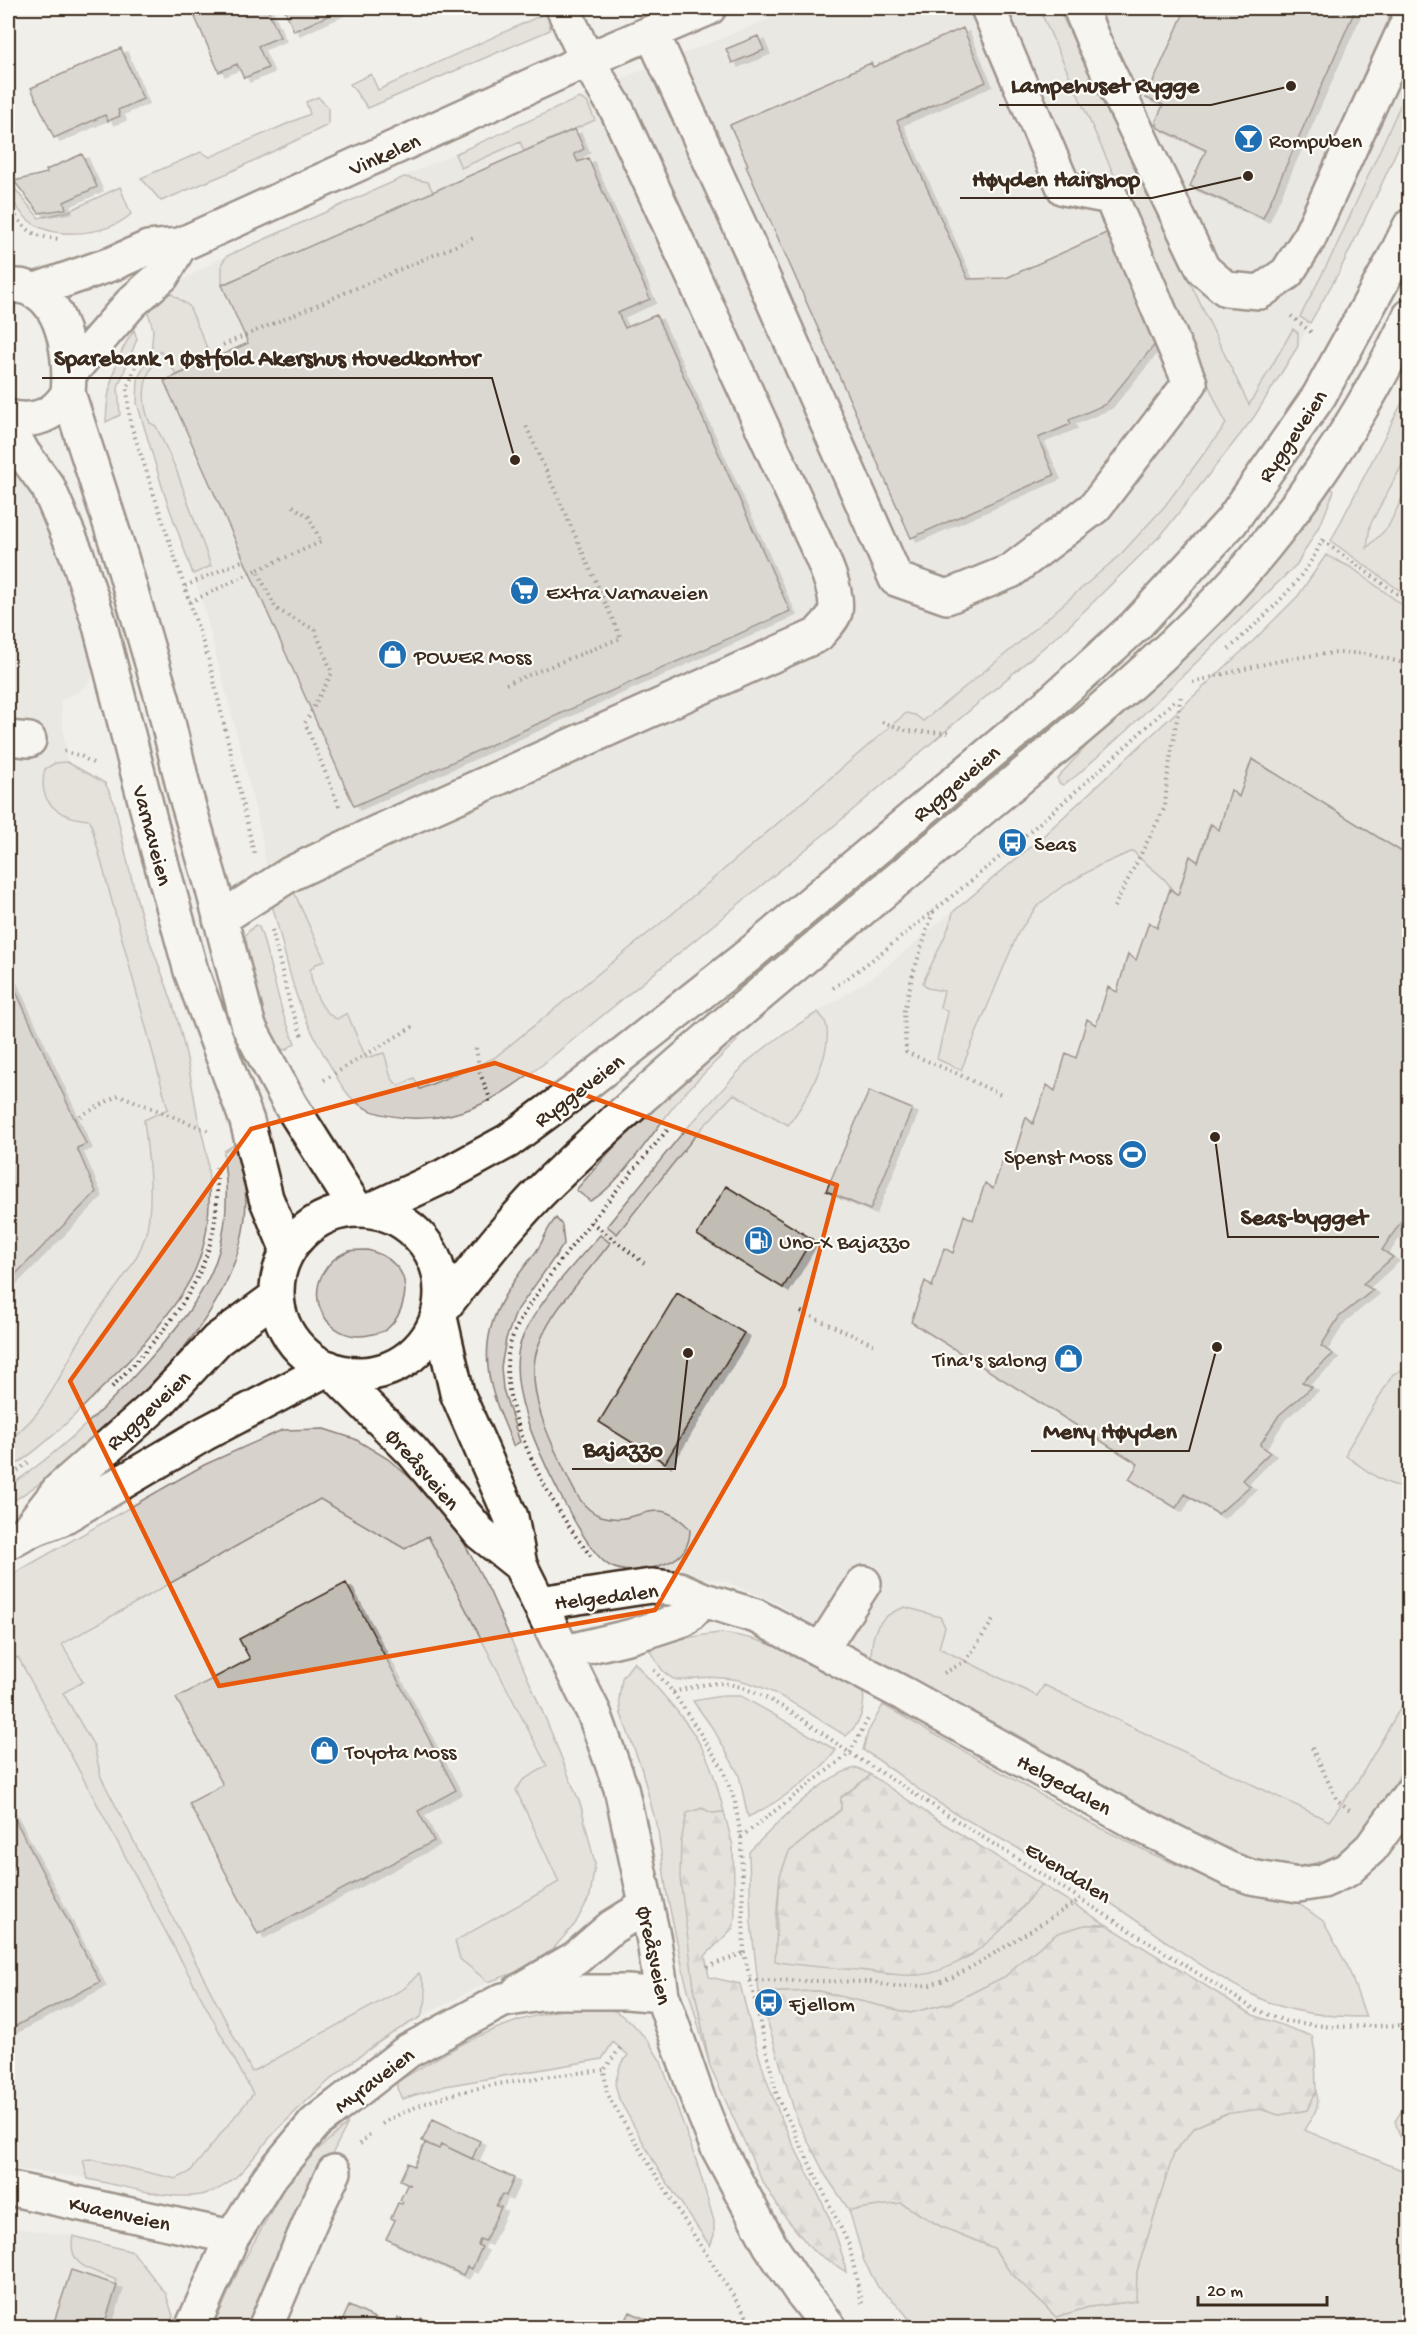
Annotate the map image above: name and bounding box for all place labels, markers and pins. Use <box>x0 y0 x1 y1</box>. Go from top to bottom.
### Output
callout: Lampehuset Rygge <box>999 63 1211 105</box>
bar icon: Rompuben <box>1232 123 1264 155</box>
place label: Rompuben <box>1269 130 1363 156</box>
callout: Høyden Hairshop <box>960 156 1152 198</box>
callout: Sparebank 1 Østfold Akershus Hovedkontor <box>42 336 492 378</box>
supermarket icon: Extra Varnaveien <box>509 575 541 607</box>
place label: Extra Varnaveien <box>546 582 709 608</box>
shop icon: POWER Moss <box>377 639 409 671</box>
place label: POWER Moss <box>413 646 532 672</box>
bus stop icon: Seas <box>997 826 1029 858</box>
place label: Seas <box>1034 833 1077 859</box>
sports icon: Spenst Moss <box>1117 1139 1149 1171</box>
place label: Spenst Moss <box>1004 1146 1113 1172</box>
callout: Seas-bygget <box>1228 1195 1379 1237</box>
fuel station icon: Uno-X Bajazzo <box>742 1224 774 1256</box>
place label: Uno-X Bajazzo <box>779 1231 910 1257</box>
shop icon: Tina's salong <box>1052 1342 1084 1374</box>
place label: Tina's salong <box>931 1349 1047 1375</box>
callout: Meny Høyden <box>1031 1409 1189 1451</box>
callout: Bajazzo <box>572 1427 675 1469</box>
shop icon: Toyota Moss <box>308 1734 340 1766</box>
place label: Toyota Moss <box>343 1741 457 1767</box>
bus stop icon: Fjellom <box>752 1986 784 2018</box>
place label: Fjellom <box>788 1993 855 2019</box>

